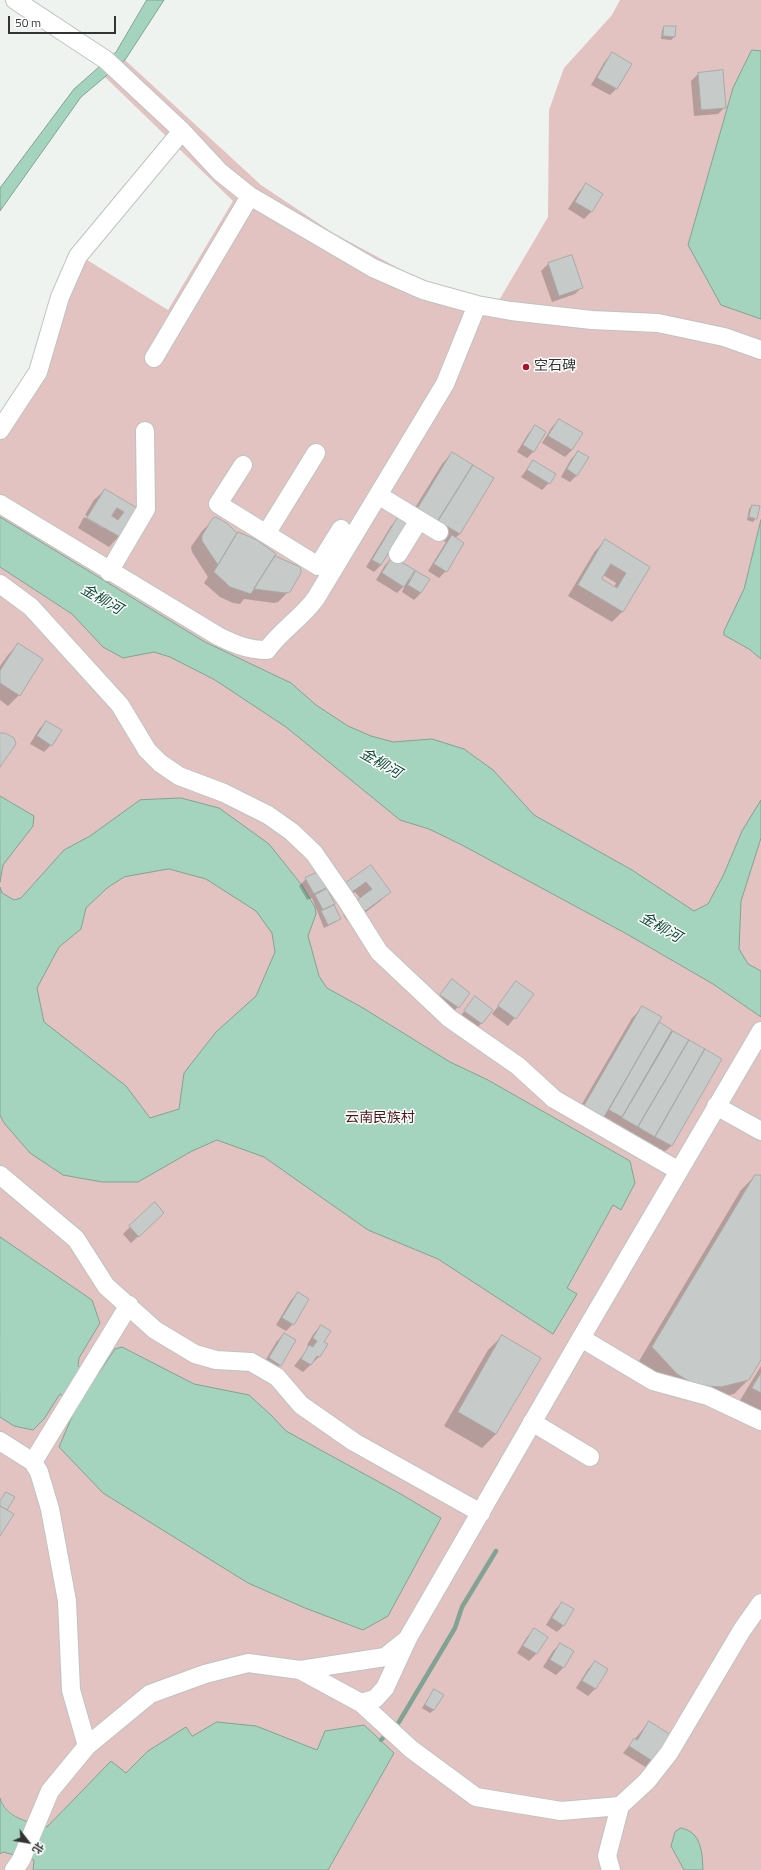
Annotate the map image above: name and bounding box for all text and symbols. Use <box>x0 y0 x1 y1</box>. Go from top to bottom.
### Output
scale bar <box>10 8 118 34</box>
text: 50 m <box>15 13 41 32</box>
place label: 空石碑 <box>534 359 576 375</box>
marker: 空石碑 <box>521 362 531 372</box>
water label: 金柳河 <box>77 581 125 619</box>
water label: 金柳河 <box>356 745 404 783</box>
water label: 金柳河 <box>636 909 684 947</box>
park label: 云南民族村 <box>345 1111 415 1127</box>
north arrow <box>8 1822 48 1862</box>
text: 北 <box>29 1839 48 1857</box>

